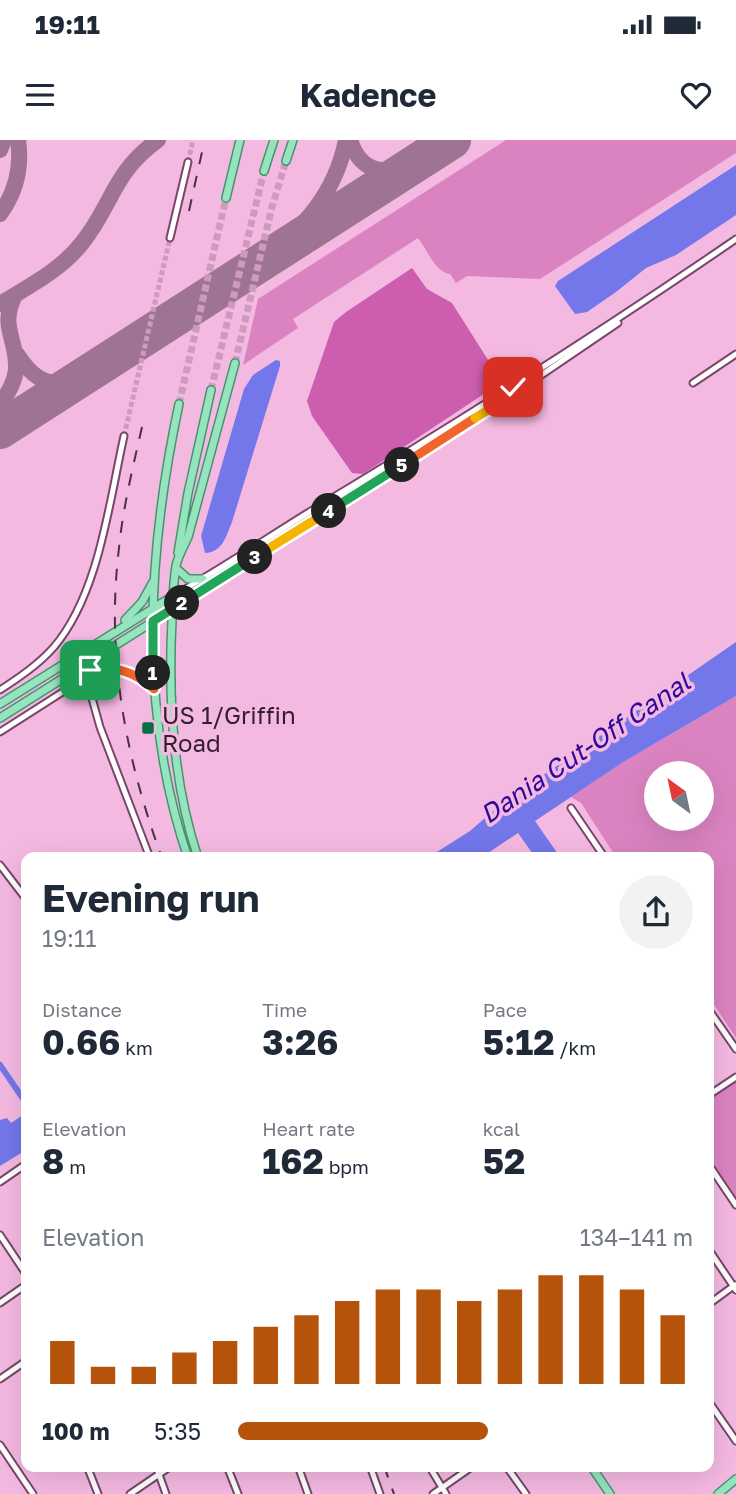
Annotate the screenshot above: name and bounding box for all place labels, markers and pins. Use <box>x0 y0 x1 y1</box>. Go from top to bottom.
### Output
pin <box>483 357 543 417</box>
pin: 5 <box>384 448 420 482</box>
pin: 4 <box>312 494 346 528</box>
pin: 3 <box>238 540 272 574</box>
pin: 2 <box>164 586 200 620</box>
pin <box>60 640 120 700</box>
pin: 1 <box>136 656 170 690</box>
place label: US 1/Griffin Road <box>162 700 296 757</box>
marker: US 1/Griffin Road <box>140 720 156 736</box>

